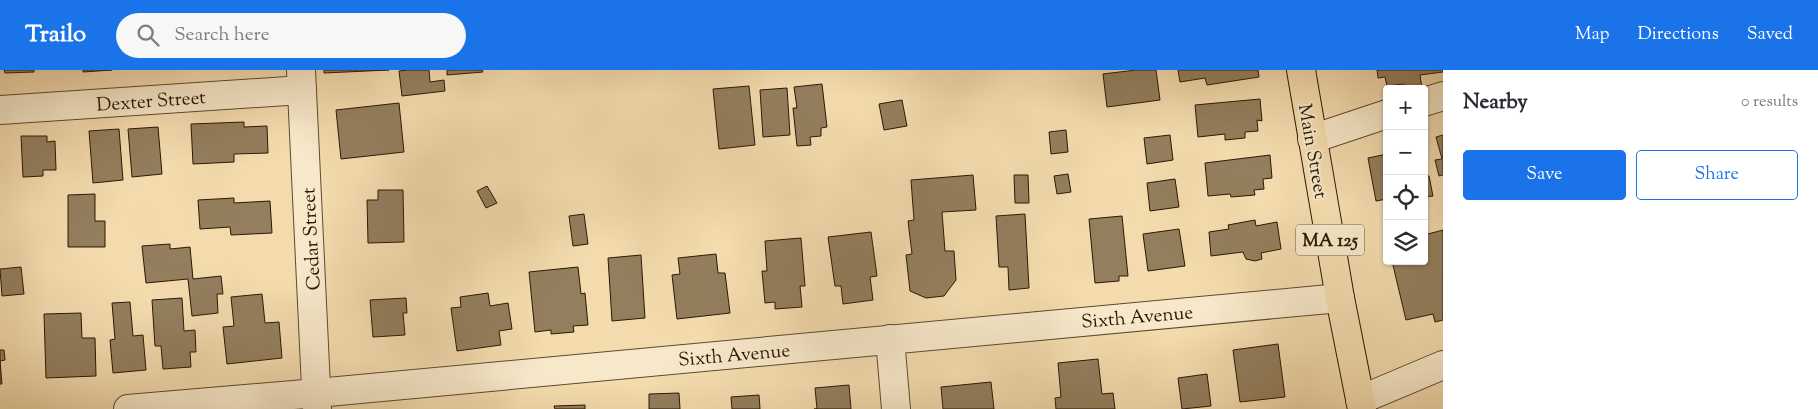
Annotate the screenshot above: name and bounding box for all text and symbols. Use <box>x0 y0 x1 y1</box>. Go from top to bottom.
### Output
search box <box>116 13 466 58</box>
text: Trailo <box>25 18 86 52</box>
icon: search <box>134 21 162 49</box>
text: Search here <box>174 22 270 49</box>
text: Map <box>1575 22 1610 48</box>
text: Directions <box>1638 22 1719 48</box>
text: Saved <box>1747 22 1793 48</box>
street label: Dexter Street <box>96 85 207 120</box>
map controls <box>1383 85 1428 265</box>
button: + <box>1383 85 1428 130</box>
text: Nearby <box>1463 88 1528 118</box>
text: 0 results <box>1741 91 1798 114</box>
street label: Main Street <box>1290 102 1333 202</box>
button: − <box>1383 130 1428 175</box>
button: Save <box>1463 150 1626 200</box>
button: Share <box>1636 150 1798 200</box>
button: locate <box>1383 175 1428 220</box>
street label: Cedar Street <box>296 186 329 291</box>
button: layers <box>1383 220 1428 265</box>
road number: MA 125 <box>1296 224 1364 256</box>
street label: Sixth Avenue <box>1080 300 1194 337</box>
street label: Sixth Avenue <box>677 338 791 375</box>

